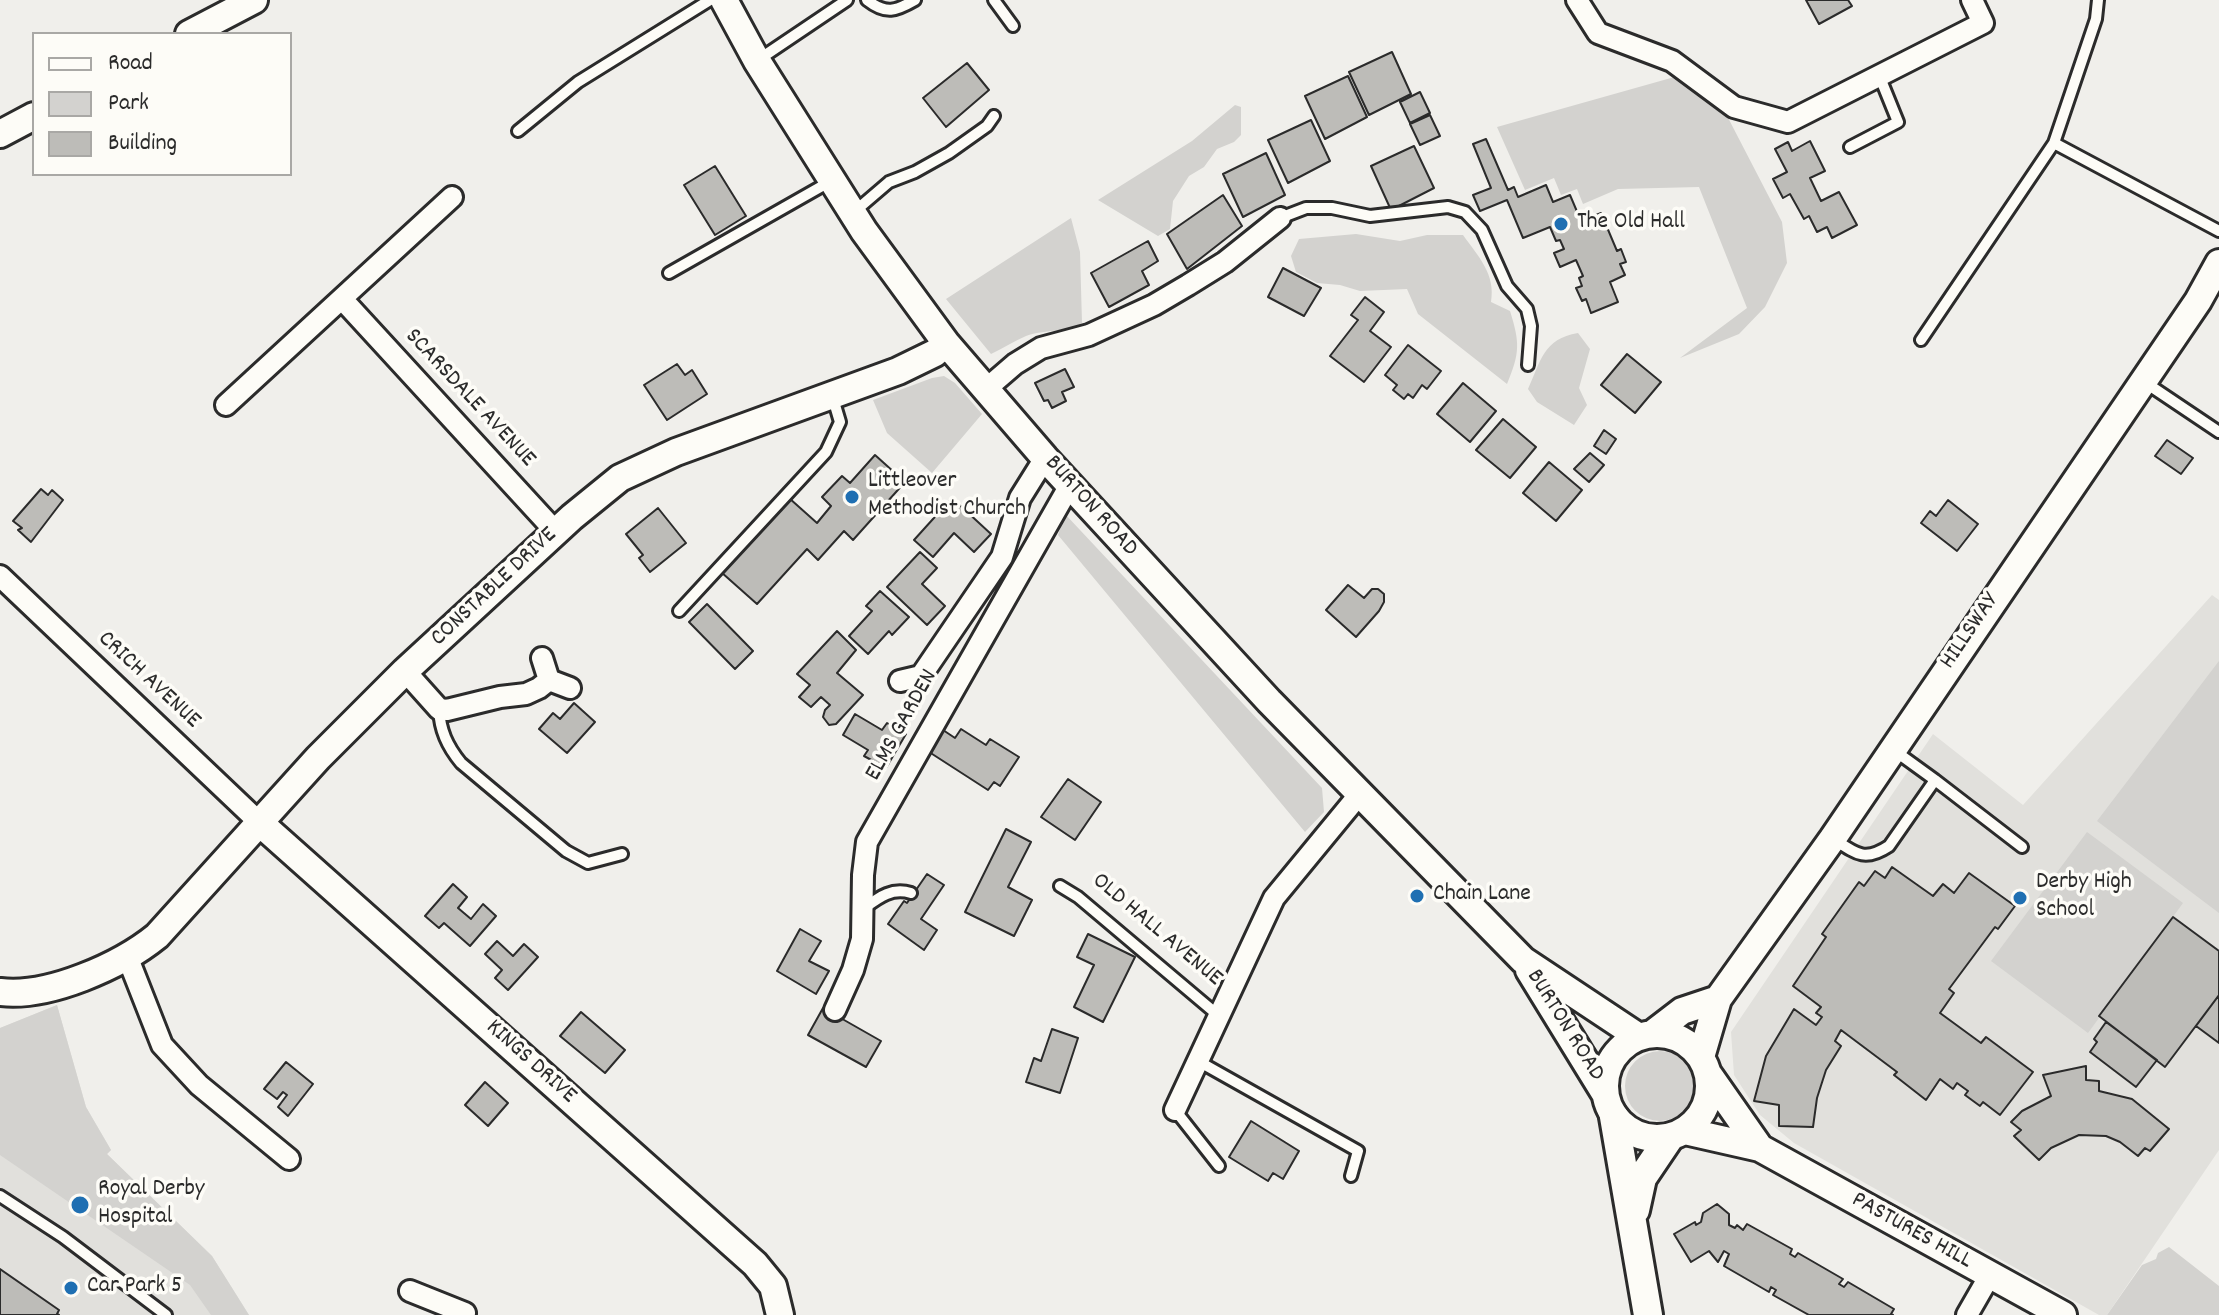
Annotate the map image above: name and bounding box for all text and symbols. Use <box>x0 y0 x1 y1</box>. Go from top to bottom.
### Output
legend <box>32 32 292 176</box>
text: Road <box>108 47 153 81</box>
text: Park <box>108 87 149 121</box>
text: Building <box>108 127 177 161</box>
place label: The Old Hall <box>1577 210 1685 238</box>
marker: The Old Hall <box>1552 215 1570 233</box>
street label: SCARSDALE AVENUE <box>397 324 541 474</box>
street label: BURTON ROAD <box>1037 450 1143 564</box>
place label: Littleover Methodist Church <box>868 469 1026 525</box>
marker: Littleover Methodist Church <box>843 488 861 506</box>
street label: CONSTABLE DRIVE <box>426 522 564 654</box>
street label: HILLSWAY <box>1935 588 2007 676</box>
street label: CRICH AVENUE <box>90 626 206 736</box>
street label: ELMS GARDEN <box>861 665 945 787</box>
street label: OLD HALL AVENUE <box>1085 868 1227 994</box>
place label: Derby High School <box>2036 870 2132 926</box>
place label: Chain Lane <box>1433 882 1531 910</box>
marker: Chain Lane <box>1408 887 1426 905</box>
marker: Derby High School <box>2011 889 2029 907</box>
street label: BURTON ROAD <box>1518 965 1610 1087</box>
street label: KINGS DRIVE <box>479 1015 581 1111</box>
place label: Royal Derby Hospital <box>98 1177 205 1233</box>
street label: PASTURES HILL <box>1846 1187 1976 1277</box>
marker: Royal Derby Hospital <box>69 1194 91 1216</box>
place label: Car Park 5 <box>87 1274 182 1302</box>
marker: Car Park 5 <box>62 1279 80 1297</box>

